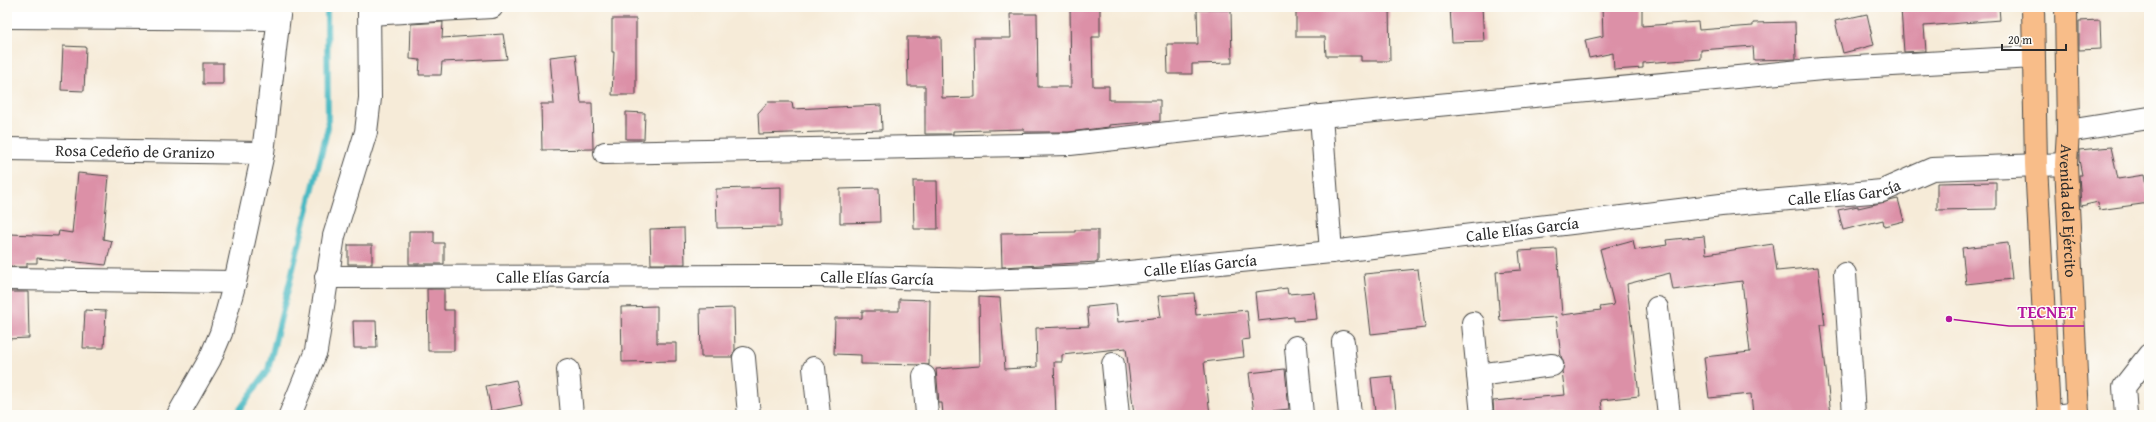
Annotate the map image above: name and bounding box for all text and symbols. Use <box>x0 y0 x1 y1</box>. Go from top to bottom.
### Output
scale bar <box>2002 26 2066 52</box>
text: 20 m <box>2008 31 2032 48</box>
street label: Rosa Cedeño de Granizo <box>55 138 215 164</box>
street label: Avenida del Ejército <box>2054 144 2083 278</box>
street label: Calle Elías García <box>1787 172 1905 211</box>
street label: Calle Elías García <box>1465 210 1580 248</box>
street label: Calle Elías García <box>1143 247 1258 282</box>
street label: Calle Elías García <box>496 264 610 289</box>
street label: Calle Elías García <box>820 264 934 291</box>
callout: TECNET <box>2009 297 2084 326</box>
text: TECNET <box>2017 299 2077 324</box>

